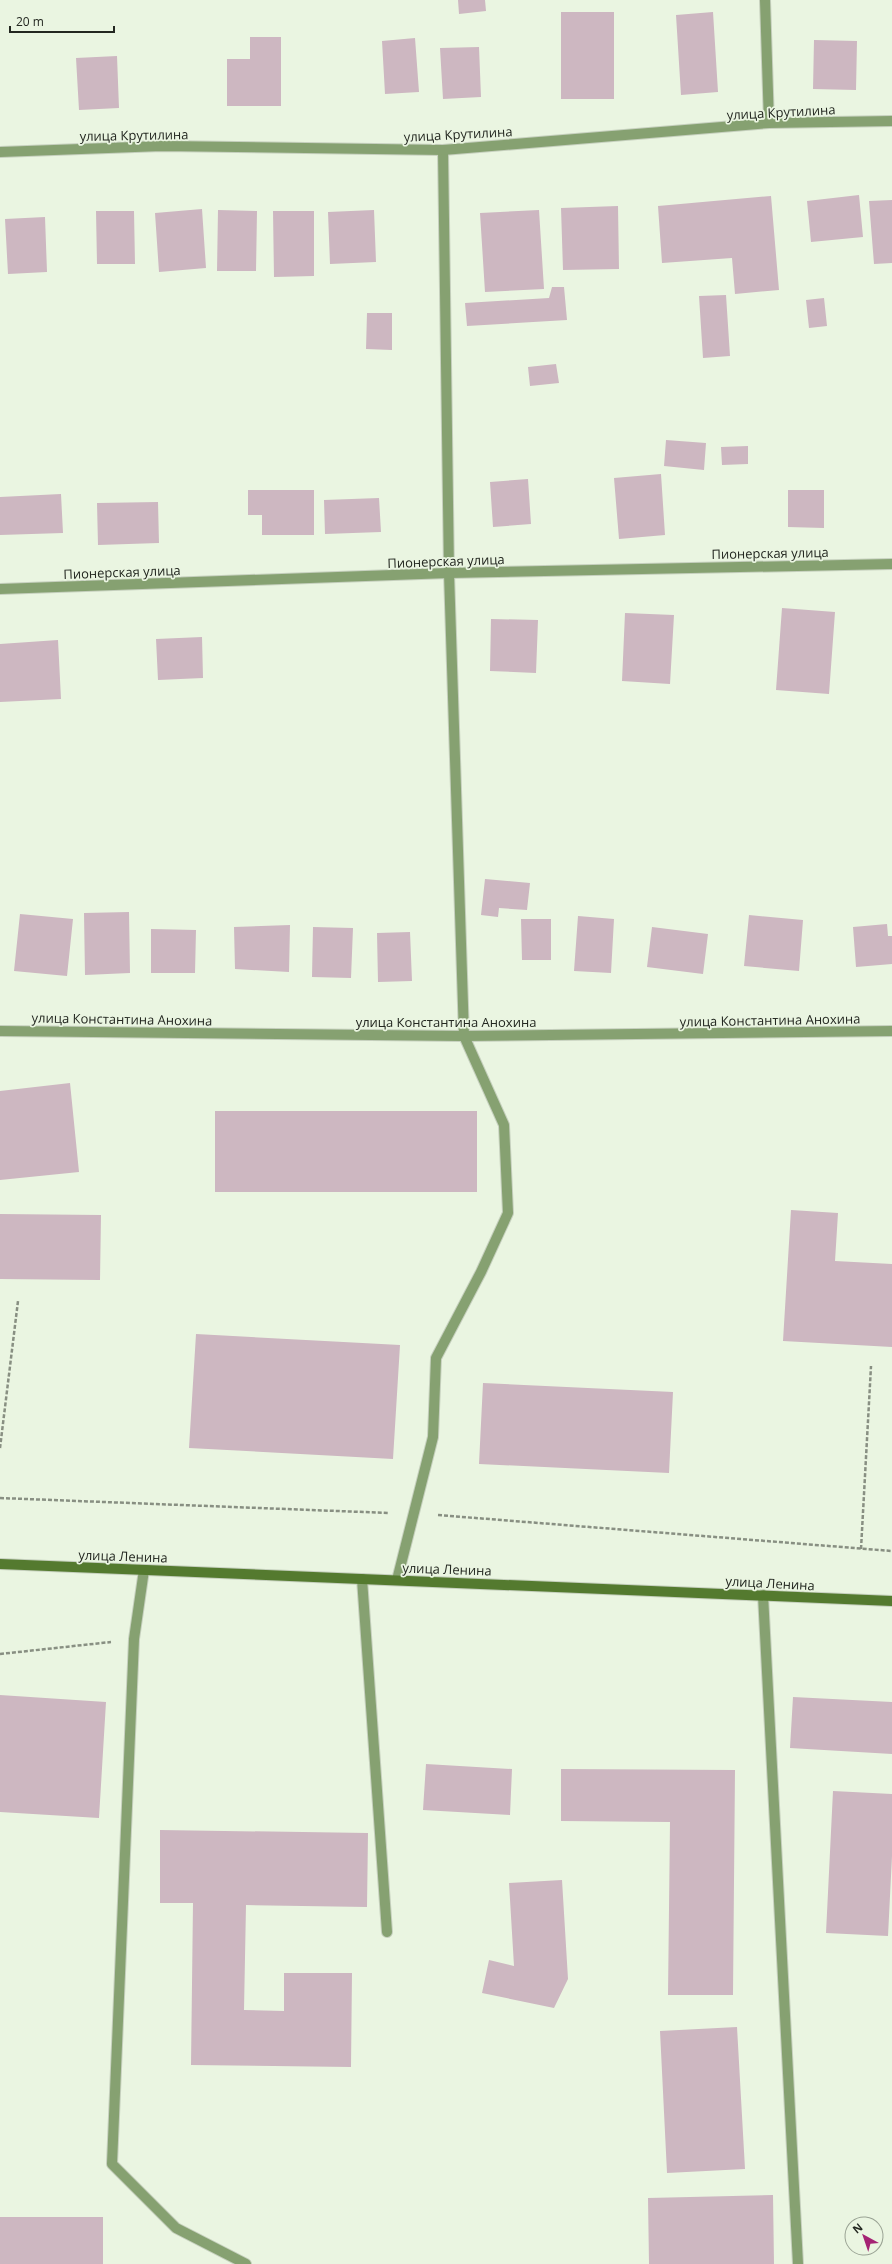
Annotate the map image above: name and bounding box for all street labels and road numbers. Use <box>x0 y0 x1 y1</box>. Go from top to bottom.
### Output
street label: улица Крутилина <box>726 100 836 124</box>
street label: улица Крутилина <box>403 122 513 146</box>
street label: улица Крутилина <box>79 125 189 145</box>
street label: Пионерская улица <box>711 543 829 563</box>
street label: Пионерская улица <box>387 550 505 572</box>
street label: Пионерская улица <box>63 561 181 583</box>
street label: улица Константина Анохина <box>31 1008 213 1030</box>
street label: улица Константина Анохина <box>679 1009 861 1031</box>
street label: улица Константина Анохина <box>356 1013 536 1031</box>
street label: улица Ленина <box>78 1545 168 1567</box>
street label: улица Ленина <box>402 1558 492 1580</box>
street label: улица Ленина <box>725 1572 815 1594</box>

